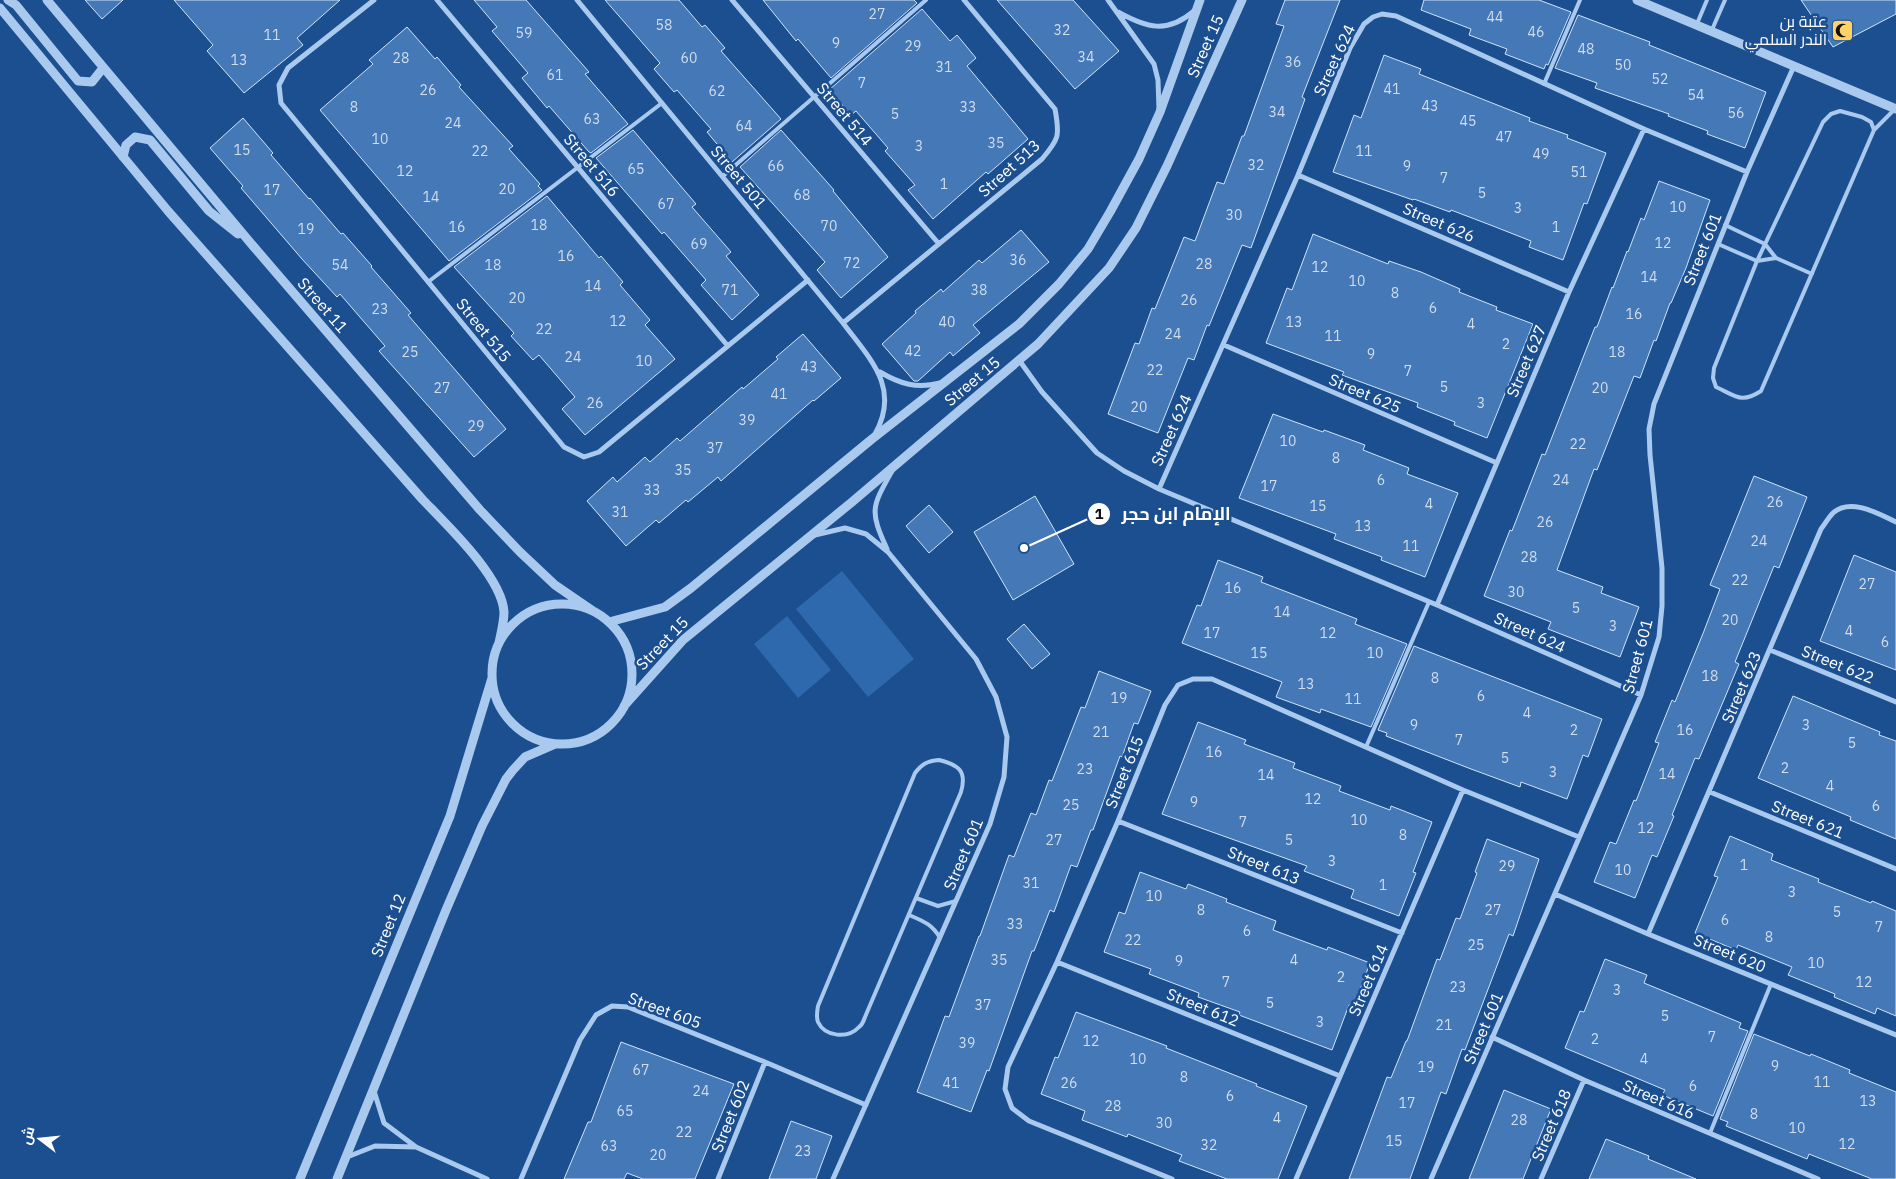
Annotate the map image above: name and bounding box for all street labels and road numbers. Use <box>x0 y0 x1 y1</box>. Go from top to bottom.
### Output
street label: Street 15 <box>1182 11 1228 81</box>
street label: Street 624 <box>1309 21 1359 99</box>
street label: Street 514 <box>813 78 877 150</box>
street label: Street 516 <box>560 129 624 201</box>
street label: Street 513 <box>974 135 1044 201</box>
street label: Street 501 <box>707 141 771 213</box>
street label: Street 626 <box>1400 198 1478 246</box>
street label: Street 601 <box>1678 210 1726 288</box>
street label: Street 11 <box>294 273 352 337</box>
street label: Street 515 <box>452 294 516 366</box>
street label: Street 627 <box>1502 322 1550 400</box>
street label: Street 15 <box>940 352 1004 410</box>
street label: Street 625 <box>1326 369 1404 417</box>
street label: Street 624 <box>1146 391 1196 469</box>
street label: Street 624 <box>1491 607 1569 657</box>
street label: Street 15 <box>632 612 692 674</box>
street label: Street 601 <box>1617 616 1657 696</box>
street label: Street 622 <box>1799 640 1877 688</box>
street label: Street 623 <box>1717 648 1765 726</box>
street label: Street 615 <box>1100 733 1148 811</box>
street label: Street 621 <box>1769 795 1847 843</box>
street label: Street 601 <box>939 815 987 893</box>
street label: Street 613 <box>1225 841 1303 889</box>
street label: Street 12 <box>366 890 410 960</box>
street label: Street 620 <box>1691 929 1769 977</box>
street label: Street 614 <box>1344 941 1392 1019</box>
street label: Street 612 <box>1164 983 1242 1031</box>
street label: Street 605 <box>626 988 704 1032</box>
street label: Street 601 <box>1459 989 1507 1067</box>
street label: Street 616 <box>1620 1075 1698 1123</box>
street label: Street 602 <box>706 1077 754 1155</box>
street label: Street 618 <box>1527 1086 1575 1164</box>

